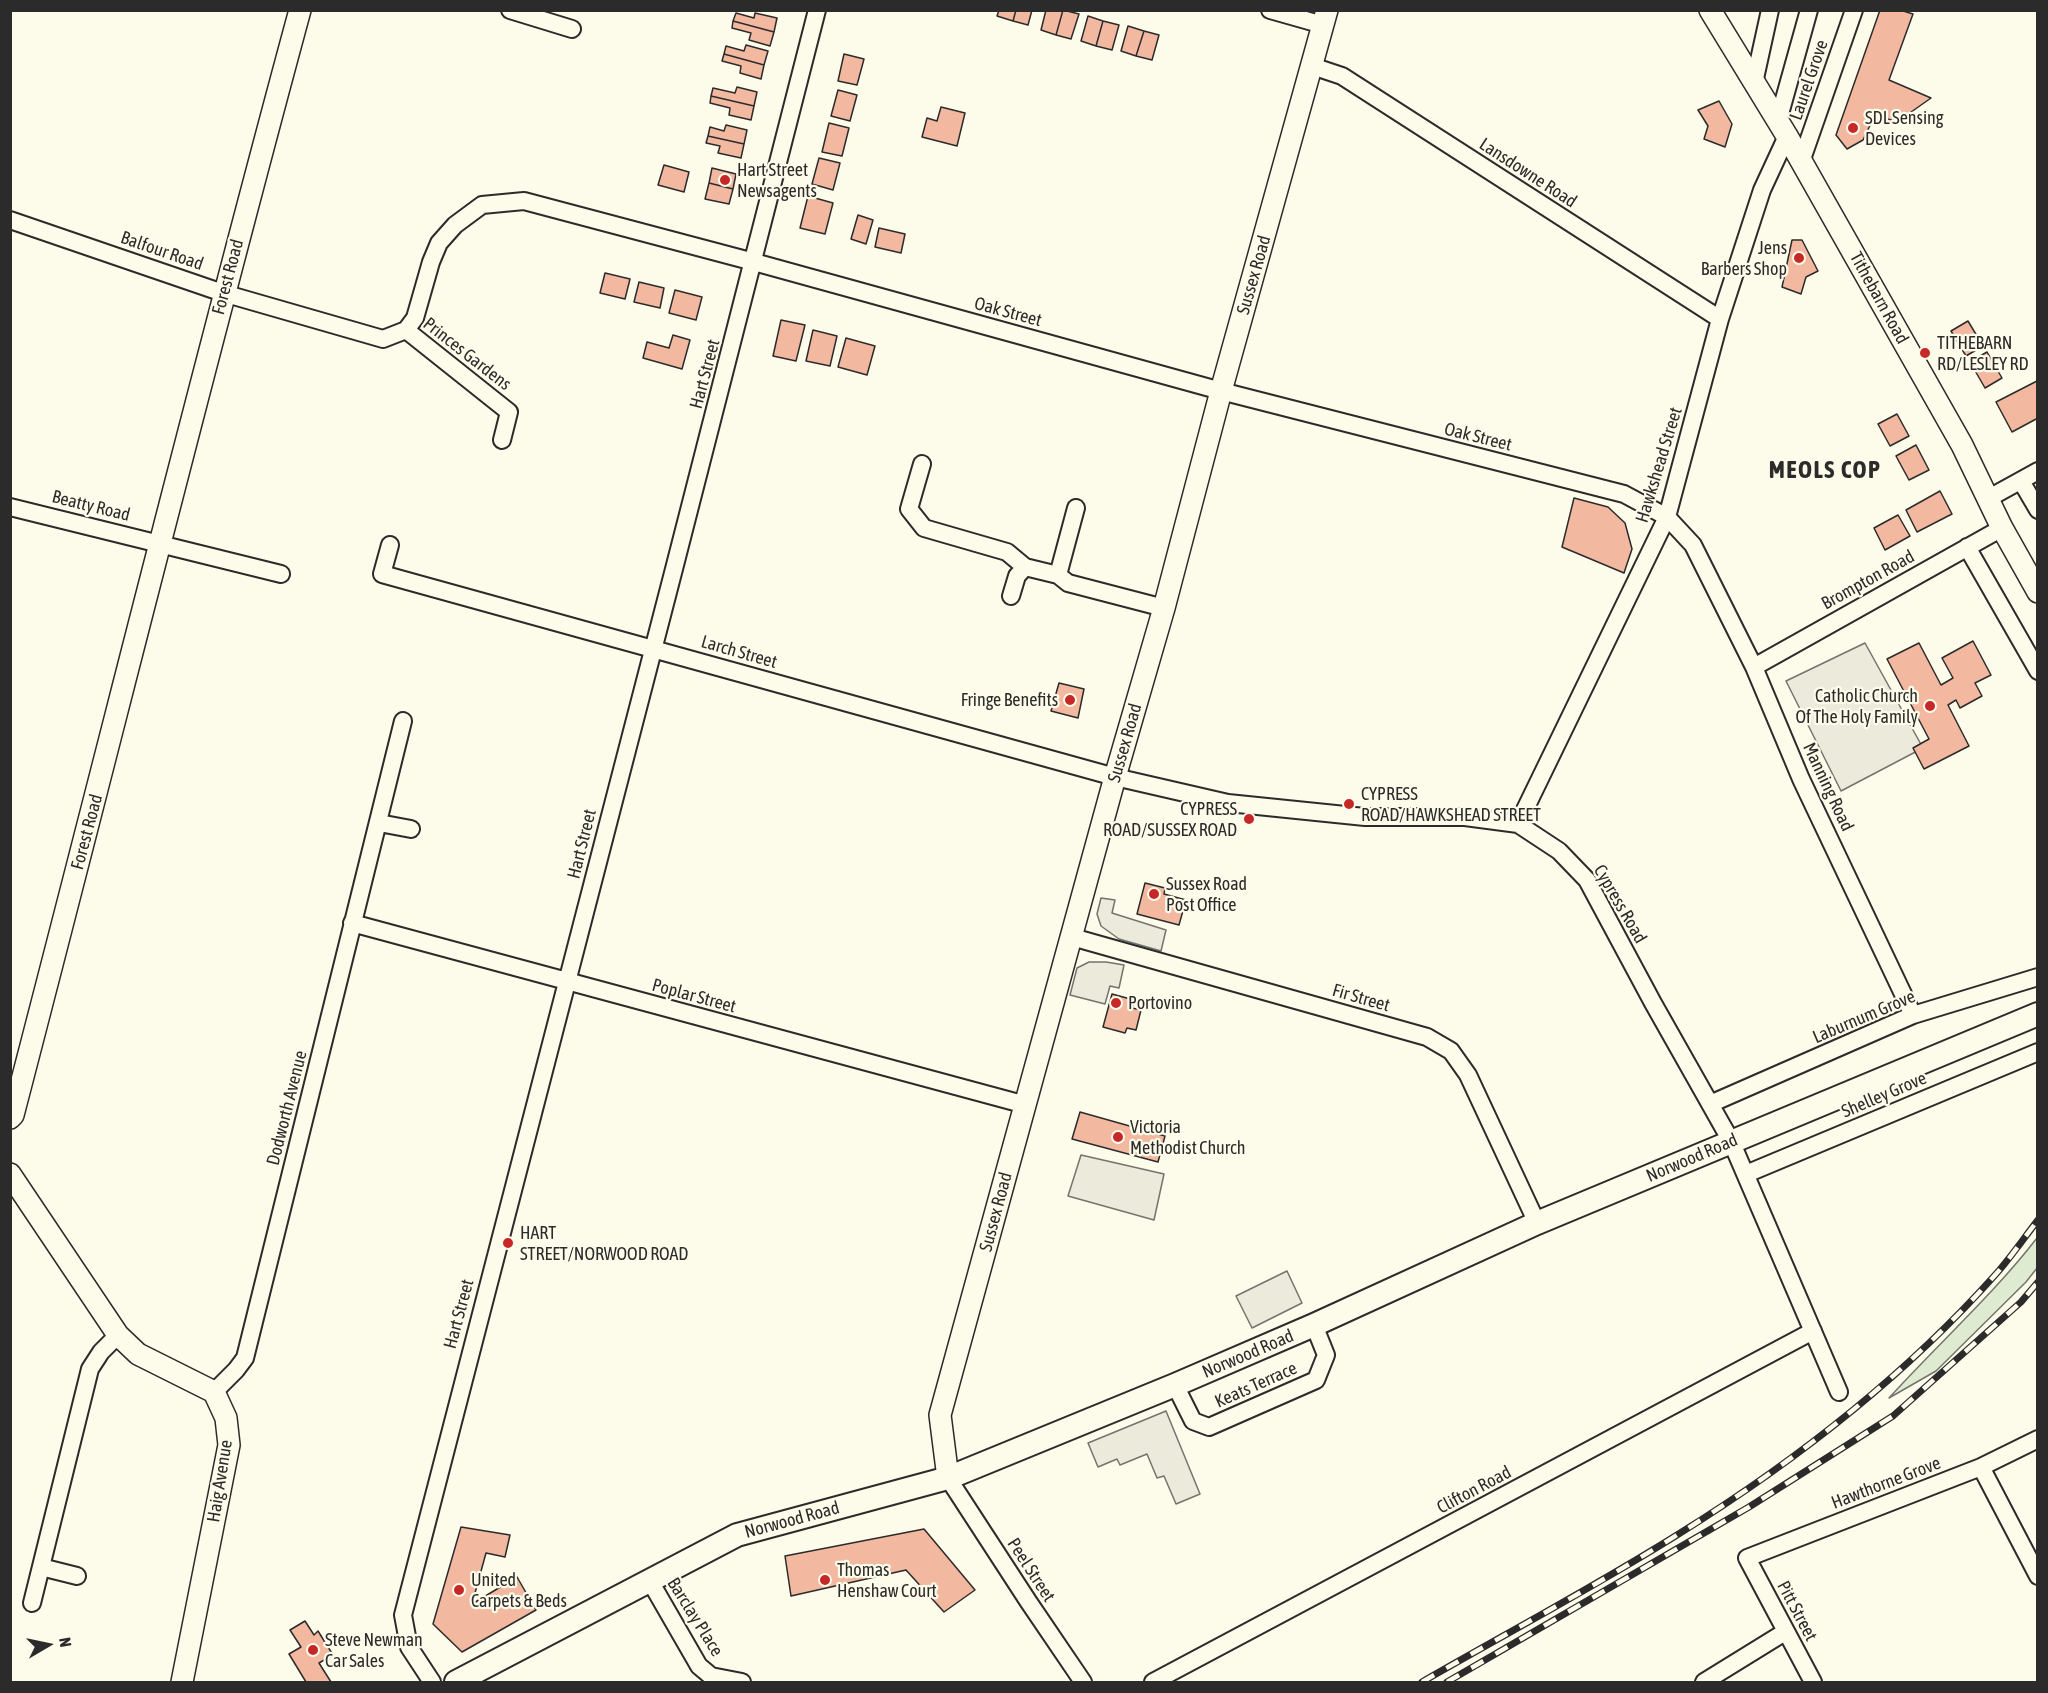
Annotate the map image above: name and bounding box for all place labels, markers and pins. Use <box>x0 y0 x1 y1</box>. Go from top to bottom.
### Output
place label: SDL Sensing Devices <box>1865 107 1943 150</box>
marker: SDL Sensing Devices <box>1846 121 1860 135</box>
place label: Hart Street Newsagents <box>737 159 817 201</box>
marker: Hart Street Newsagents <box>718 173 732 187</box>
place label: Jens Barbers Shop <box>1701 237 1787 280</box>
marker: Jens Barbers Shop <box>1792 251 1806 265</box>
place label: TITHEBARN RD/LESLEY RD <box>1937 332 2029 374</box>
marker: TITHEBARN RD/LESLEY RD <box>1918 346 1932 360</box>
place label: Catholic Church Of The Holy Family <box>1795 685 1918 728</box>
place label: Fringe Benefits <box>961 689 1058 711</box>
marker: Fringe Benefits <box>1063 693 1077 707</box>
marker: Catholic Church Of The Holy Family <box>1923 699 1937 713</box>
place label: CYPRESS ROAD/HAWKSHEAD STREET <box>1361 783 1541 826</box>
marker: CYPRESS ROAD/HAWKSHEAD STREET <box>1342 797 1356 811</box>
place label: CYPRESS ROAD/SUSSEX ROAD <box>1103 798 1237 840</box>
marker: CYPRESS ROAD/SUSSEX ROAD <box>1242 812 1256 826</box>
place label: Sussex Road Post Office <box>1166 873 1247 916</box>
marker: Sussex Road Post Office <box>1147 887 1161 901</box>
place label: Portovino <box>1128 992 1192 1014</box>
marker: Portovino <box>1109 996 1123 1010</box>
place label: Victoria Methodist Church <box>1130 1116 1246 1158</box>
marker: Victoria Methodist Church <box>1111 1130 1125 1144</box>
place label: HART STREET/NORWOOD ROAD <box>520 1222 688 1264</box>
marker: HART STREET/NORWOOD ROAD <box>501 1236 515 1250</box>
place label: Thomas Henshaw Court <box>837 1559 937 1602</box>
place label: United Carpets & Beds <box>471 1569 567 1612</box>
marker: Thomas Henshaw Court <box>818 1573 832 1587</box>
marker: United Carpets & Beds <box>452 1583 466 1597</box>
place label: Steve Newman Car Sales <box>325 1629 423 1672</box>
marker: Steve Newman Car Sales <box>306 1643 320 1657</box>

